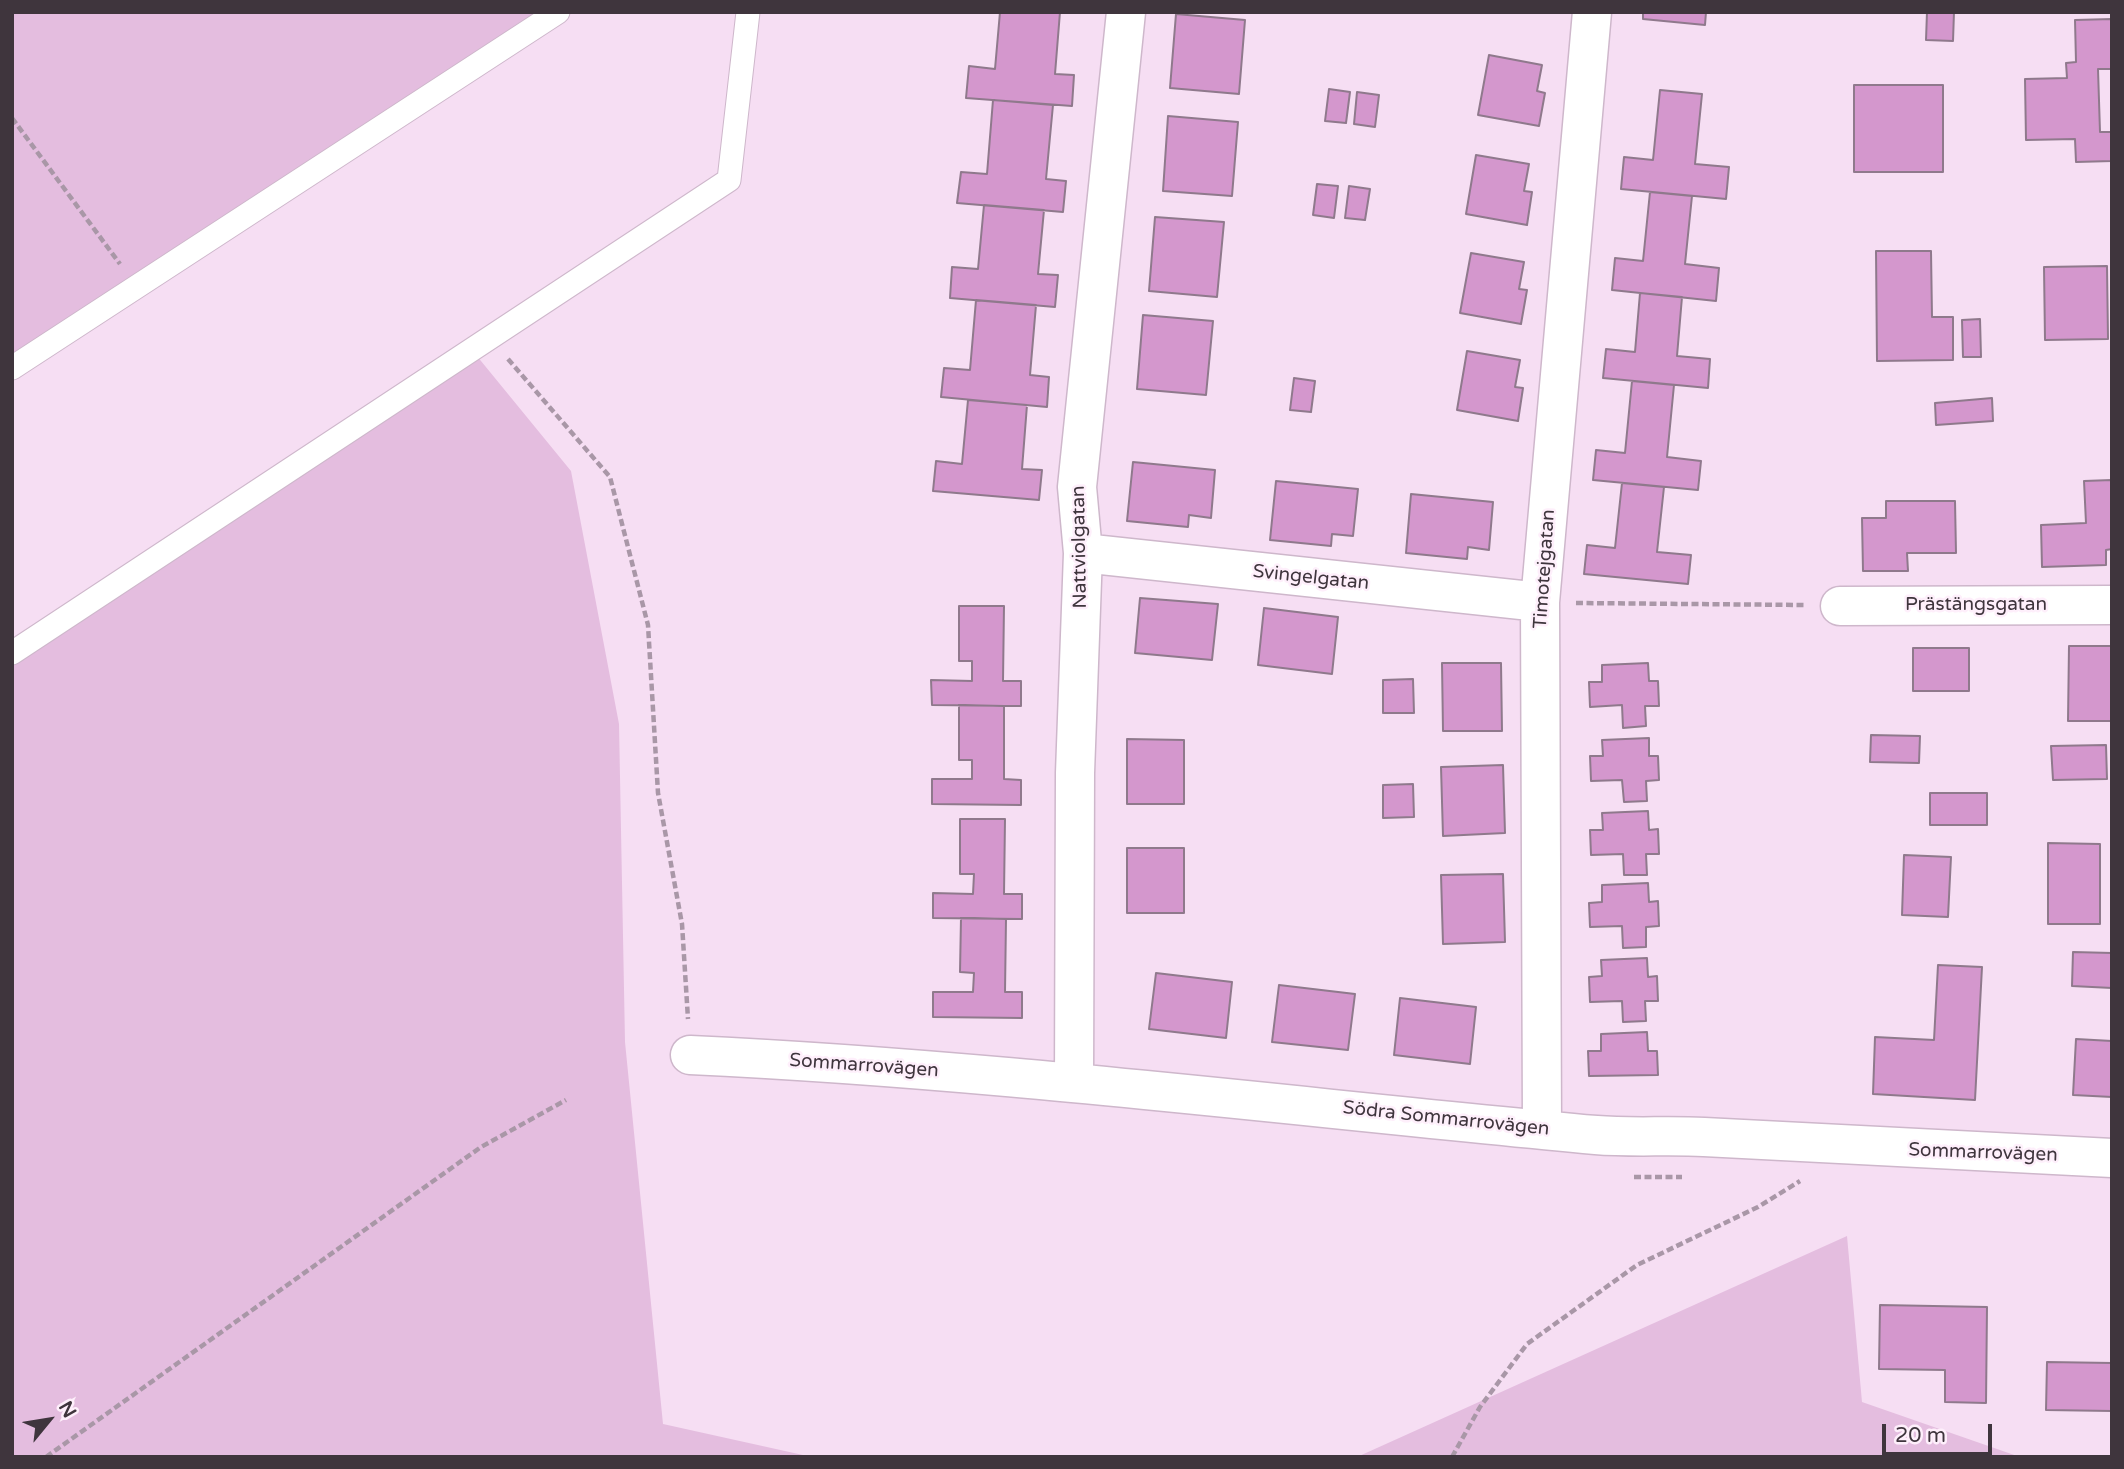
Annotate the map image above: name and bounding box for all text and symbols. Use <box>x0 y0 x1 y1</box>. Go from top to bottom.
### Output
street label: Nattviolgatan <box>1068 485 1092 609</box>
street label: Timotejgatan <box>1529 509 1561 629</box>
street label: Svingelgatan <box>1252 561 1370 595</box>
street label: Prästängsgatan <box>1905 594 2047 616</box>
street label: Sommarrovägen <box>789 1049 939 1083</box>
street label: Södra Sommarrovägen <box>1342 1097 1550 1141</box>
street label: Sommarrovägen <box>1908 1139 2058 1167</box>
north arrow <box>14 1385 84 1455</box>
text: N <box>54 1397 81 1422</box>
scale bar <box>1886 1410 1996 1454</box>
text: 20 m <box>1895 1423 1946 1448</box>

